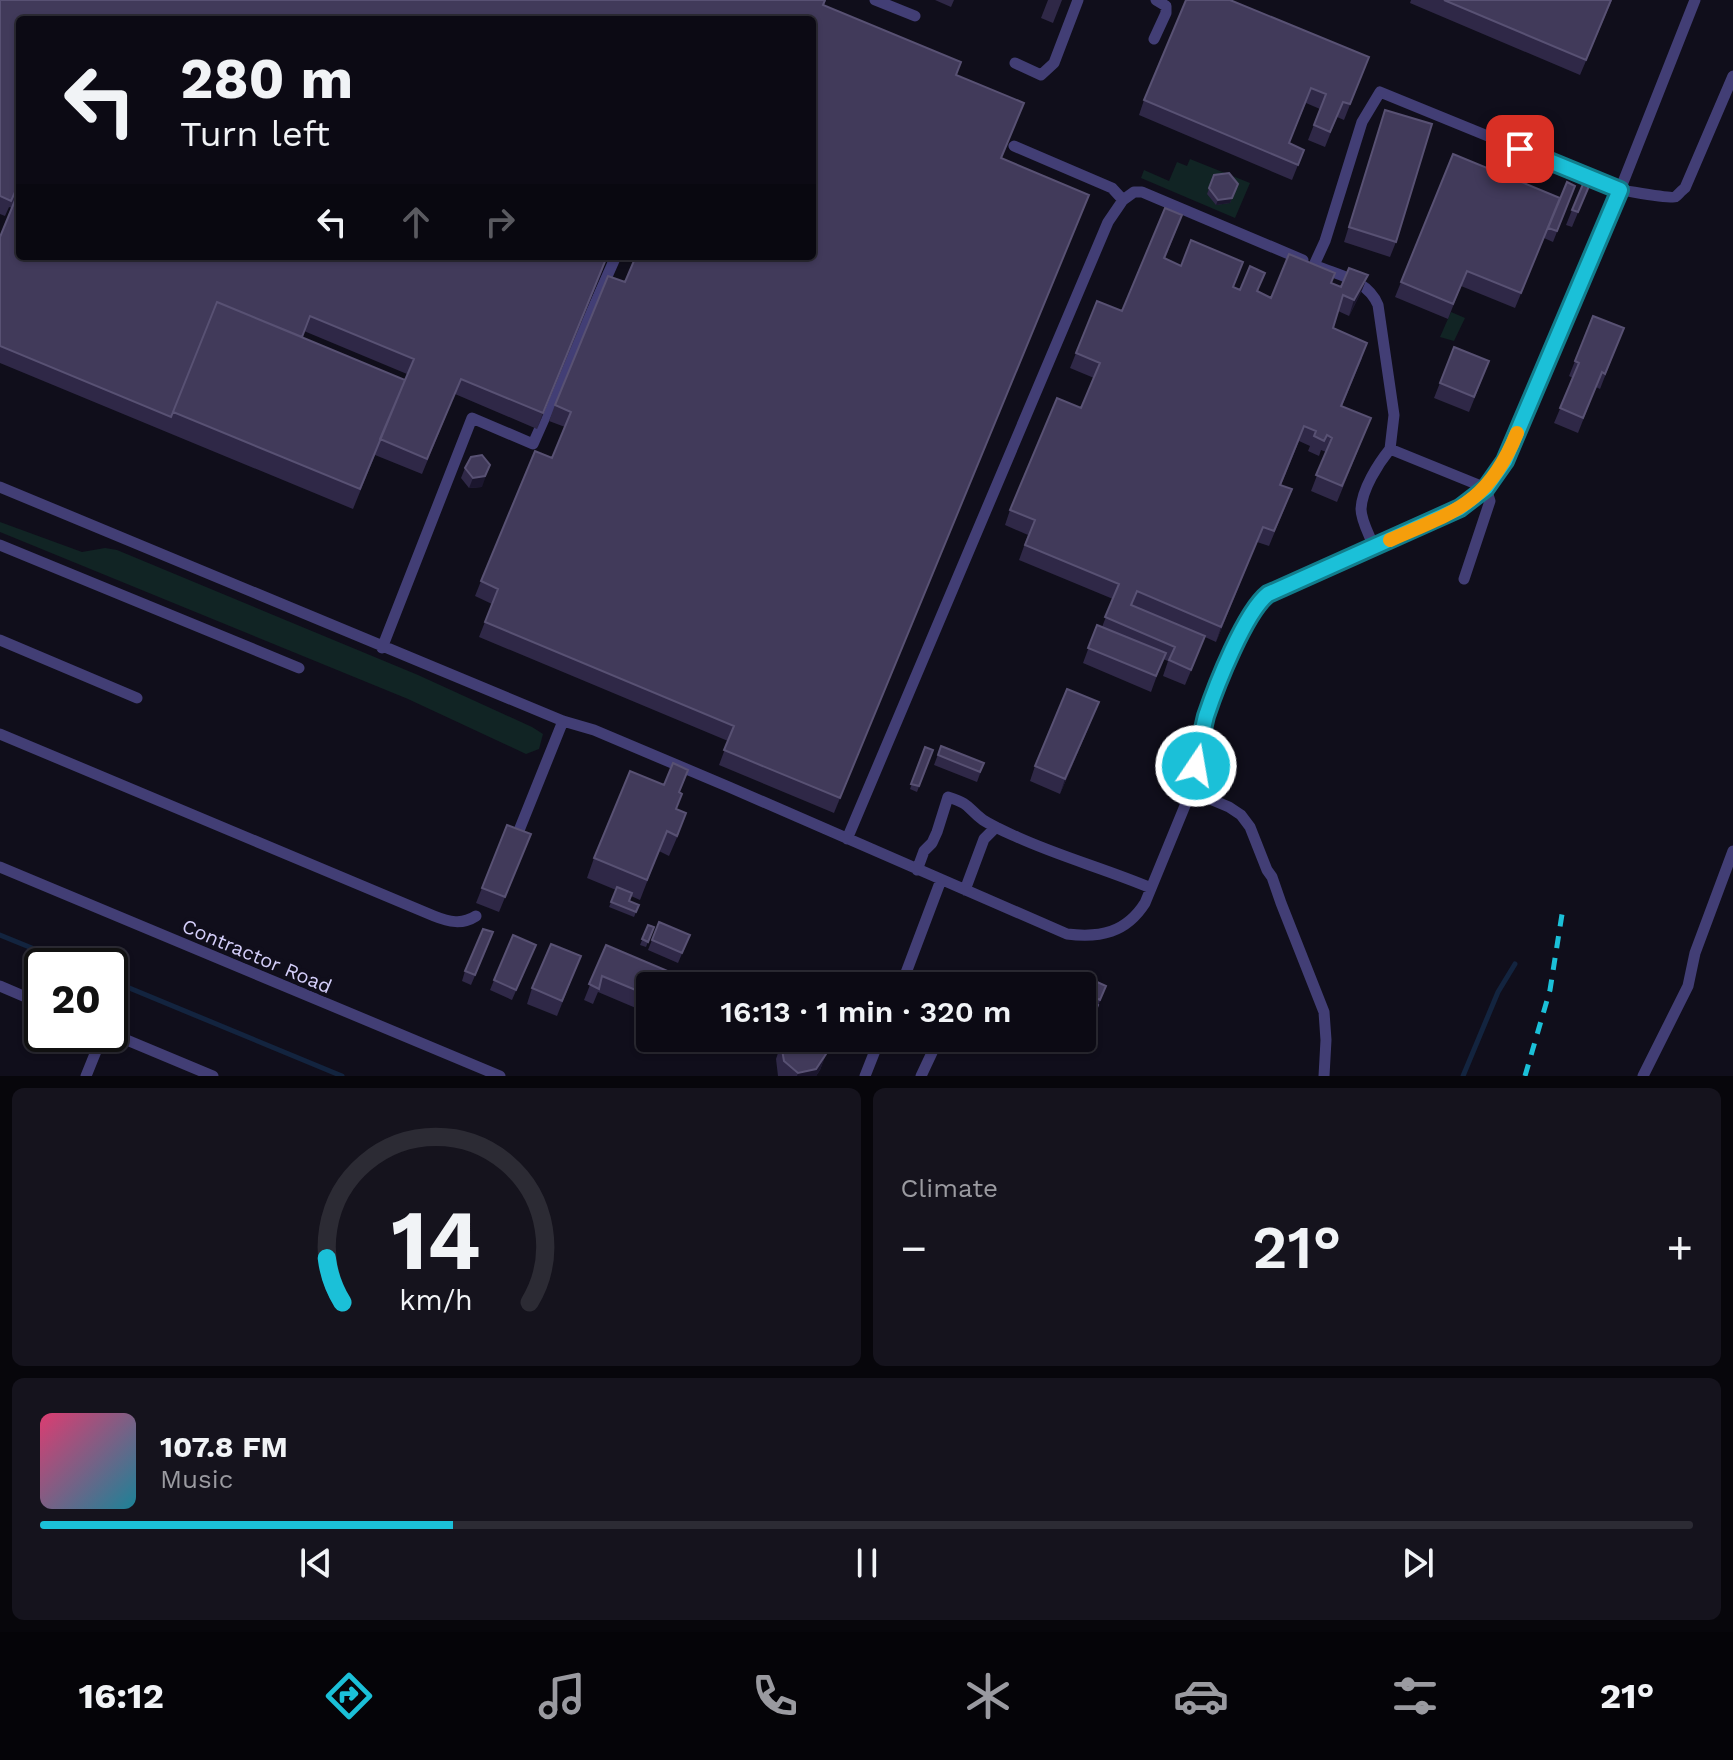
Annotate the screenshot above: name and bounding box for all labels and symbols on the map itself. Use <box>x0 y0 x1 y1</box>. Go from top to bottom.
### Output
pin <box>1486 115 1554 183</box>
position arrow <box>1154 724 1238 808</box>
street label: Contractor Road <box>178 914 336 998</box>
speed limit sign: 20 <box>24 948 128 1052</box>

